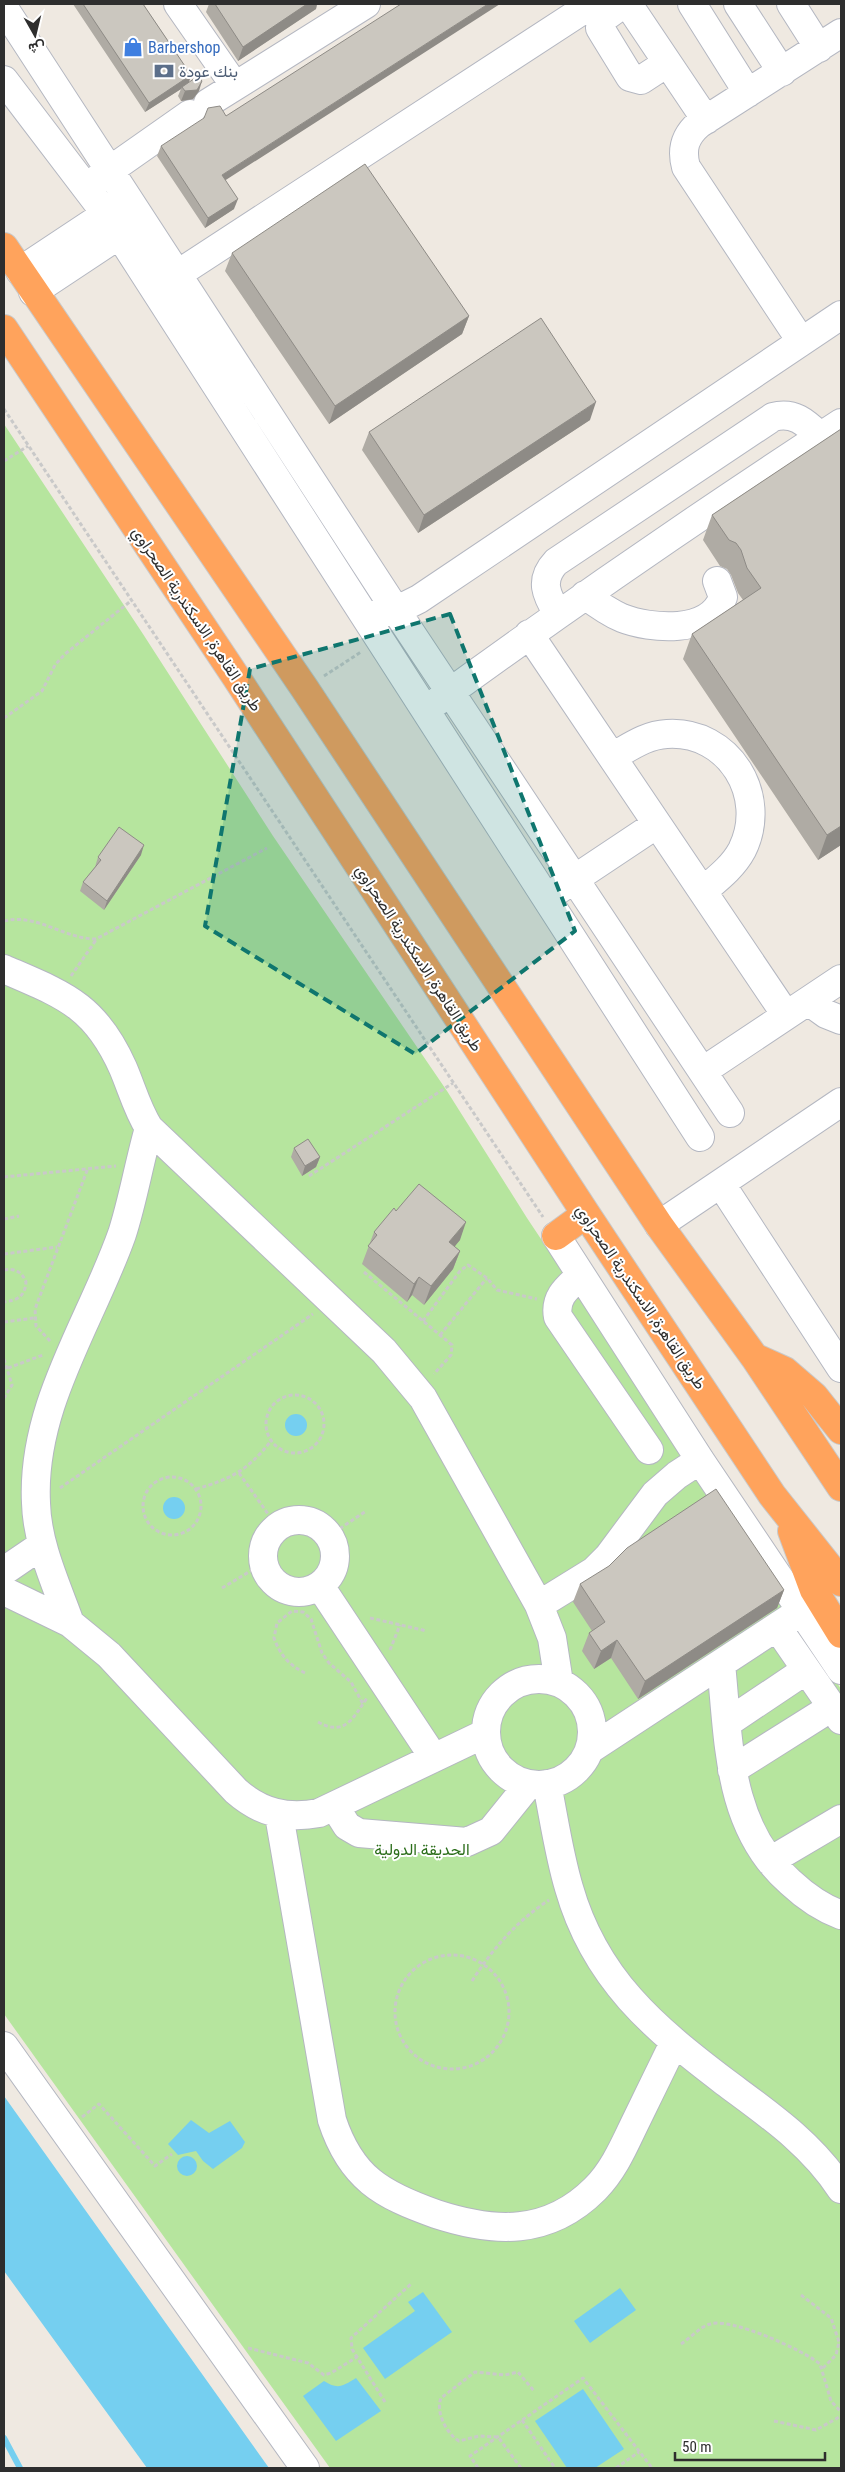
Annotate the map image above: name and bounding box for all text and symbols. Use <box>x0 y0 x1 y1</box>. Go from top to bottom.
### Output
north arrow <box>10 10 60 60</box>
shop icon: Barbershop <box>122 36 144 58</box>
text: ش <box>27 38 46 57</box>
place label: Barbershop <box>148 38 221 57</box>
bank icon: بنك عودة <box>153 60 175 82</box>
place label: بنك عودة <box>179 62 238 82</box>
street label: طريق القاهرة, الاسكندرية الصحراوي <box>125 523 266 717</box>
street label: طريق القاهرة, الاسكندرية الصحراوي <box>348 861 486 1057</box>
street label: طريق القاهرة, الاسكندرية الصحراوي <box>569 1201 710 1395</box>
park label: الحديقة الدولية <box>374 1840 470 1860</box>
scale bar <box>675 2430 825 2462</box>
text: 50 m <box>682 2438 712 2456</box>

